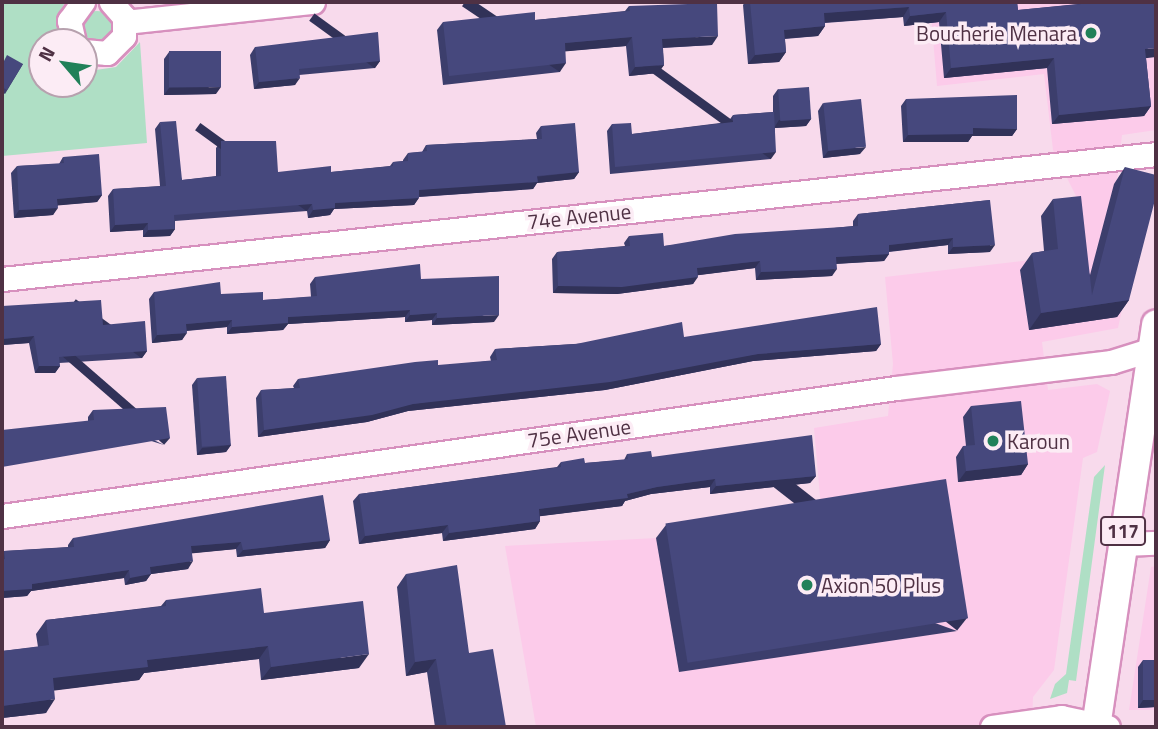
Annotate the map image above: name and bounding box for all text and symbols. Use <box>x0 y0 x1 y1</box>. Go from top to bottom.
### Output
place label: Boucherie Menara <box>916 20 1077 46</box>
marker: Boucherie Menara <box>1083 25 1099 41</box>
north arrow <box>28 28 98 98</box>
text: N <box>30 41 62 66</box>
street label: 74e Avenue <box>526 198 632 234</box>
street label: 75e Avenue <box>526 413 632 453</box>
place label: Karoun <box>1007 428 1070 454</box>
marker: Karoun <box>985 433 1001 449</box>
road number: 117 <box>1098 516 1148 546</box>
place label: Axion 50 Plus <box>821 572 941 598</box>
marker: Axion 50 Plus <box>799 577 815 593</box>

